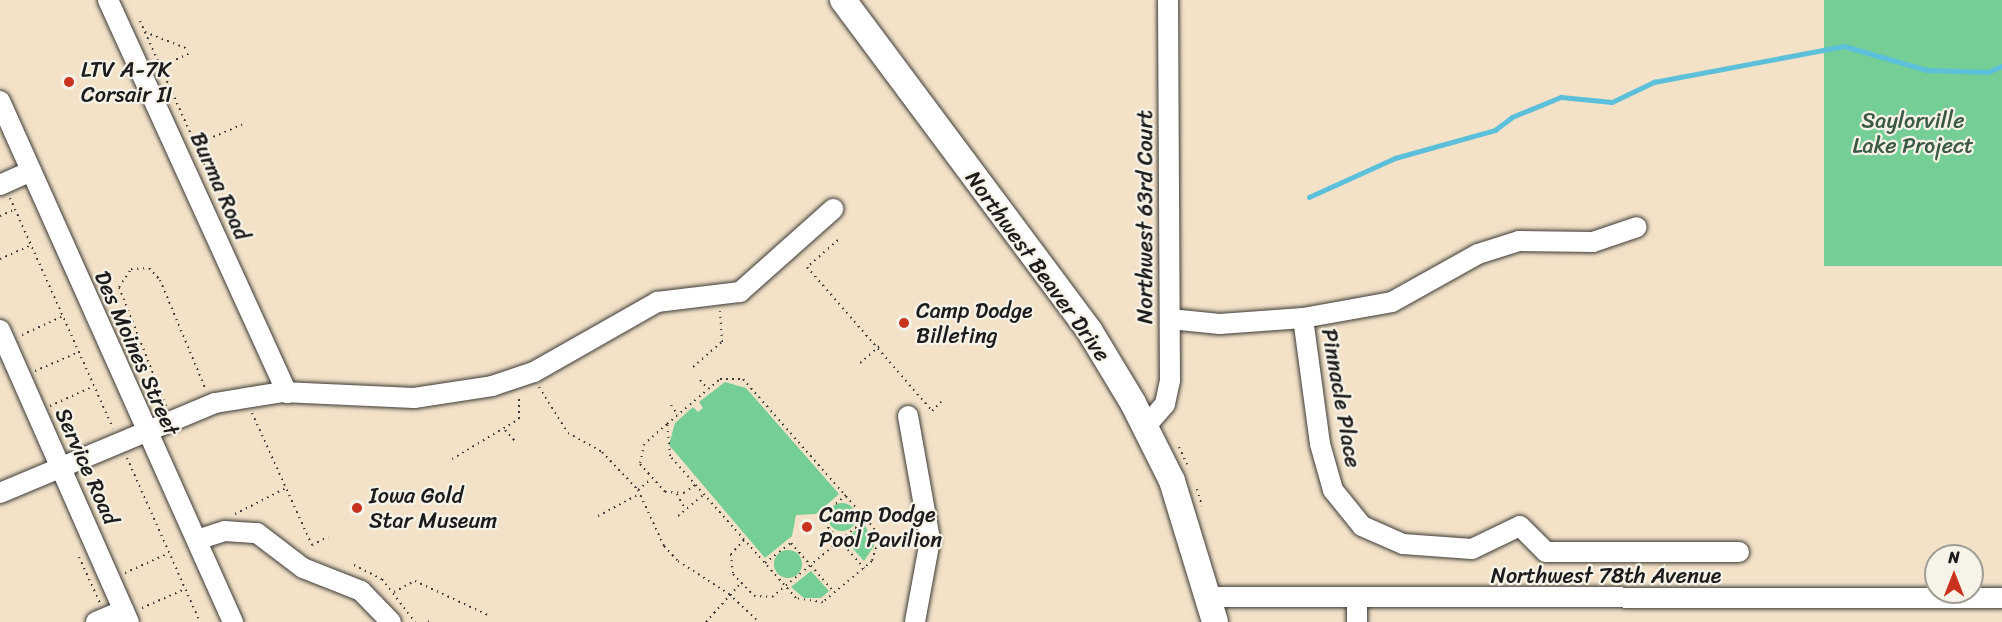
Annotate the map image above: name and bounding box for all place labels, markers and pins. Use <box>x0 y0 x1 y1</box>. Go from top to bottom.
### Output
place label: LTV A-7K Corsair II <box>81 56 172 107</box>
marker: LTV A-7K Corsair II <box>62 75 76 89</box>
place label: Camp Dodge Billeting <box>916 297 1033 348</box>
marker: Camp Dodge Billeting <box>897 316 911 330</box>
place label: Iowa Gold Star Museum <box>369 482 498 534</box>
marker: Iowa Gold Star Museum <box>350 501 364 515</box>
place label: Camp Dodge Pool Pavilion <box>819 501 943 552</box>
marker: Camp Dodge Pool Pavilion <box>800 520 814 534</box>

